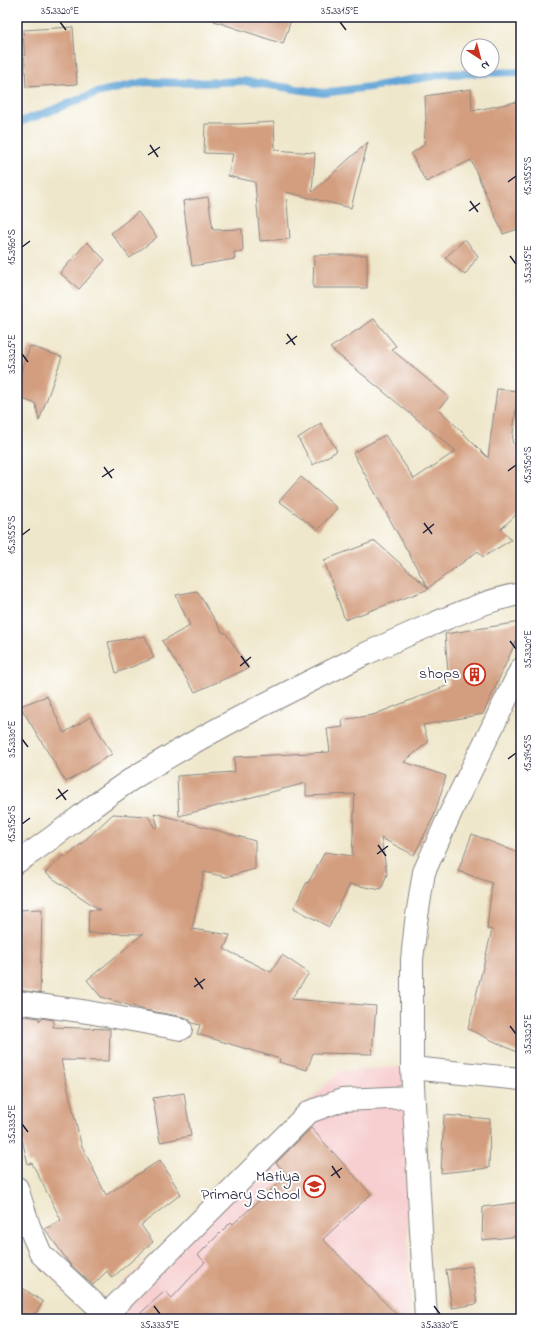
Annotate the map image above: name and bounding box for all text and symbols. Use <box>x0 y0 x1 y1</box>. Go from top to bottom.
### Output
text: 35.3320°E <box>41 4 79 19</box>
text: 35.3315°E <box>321 4 359 19</box>
north arrow <box>460 38 500 78</box>
text: N <box>478 57 493 74</box>
text: 15.3955°S <box>521 156 536 195</box>
text: 15.3960°S <box>5 228 20 265</box>
text: 35.3315°E <box>521 245 536 283</box>
text: 35.3325°E <box>5 334 20 374</box>
text: 15.3950°S <box>521 446 536 484</box>
text: 15.3955°S <box>5 515 20 554</box>
text: 35.3320°E <box>521 630 536 668</box>
building icon: shops <box>462 661 488 687</box>
place label: shops <box>419 662 460 686</box>
text: 35.3330°E <box>5 720 20 758</box>
text: 15.3945°S <box>521 734 536 772</box>
text: 15.3950°S <box>5 805 20 843</box>
text: 35.3325°E <box>521 1014 536 1054</box>
text: 35.3335°E <box>5 1105 20 1143</box>
place label: Matiya Primary School <box>201 1165 300 1207</box>
school or university icon: Matiya Primary School <box>302 1173 328 1199</box>
text: 35.3335°E <box>141 1318 179 1333</box>
text: 35.3330°E <box>421 1318 459 1333</box>

